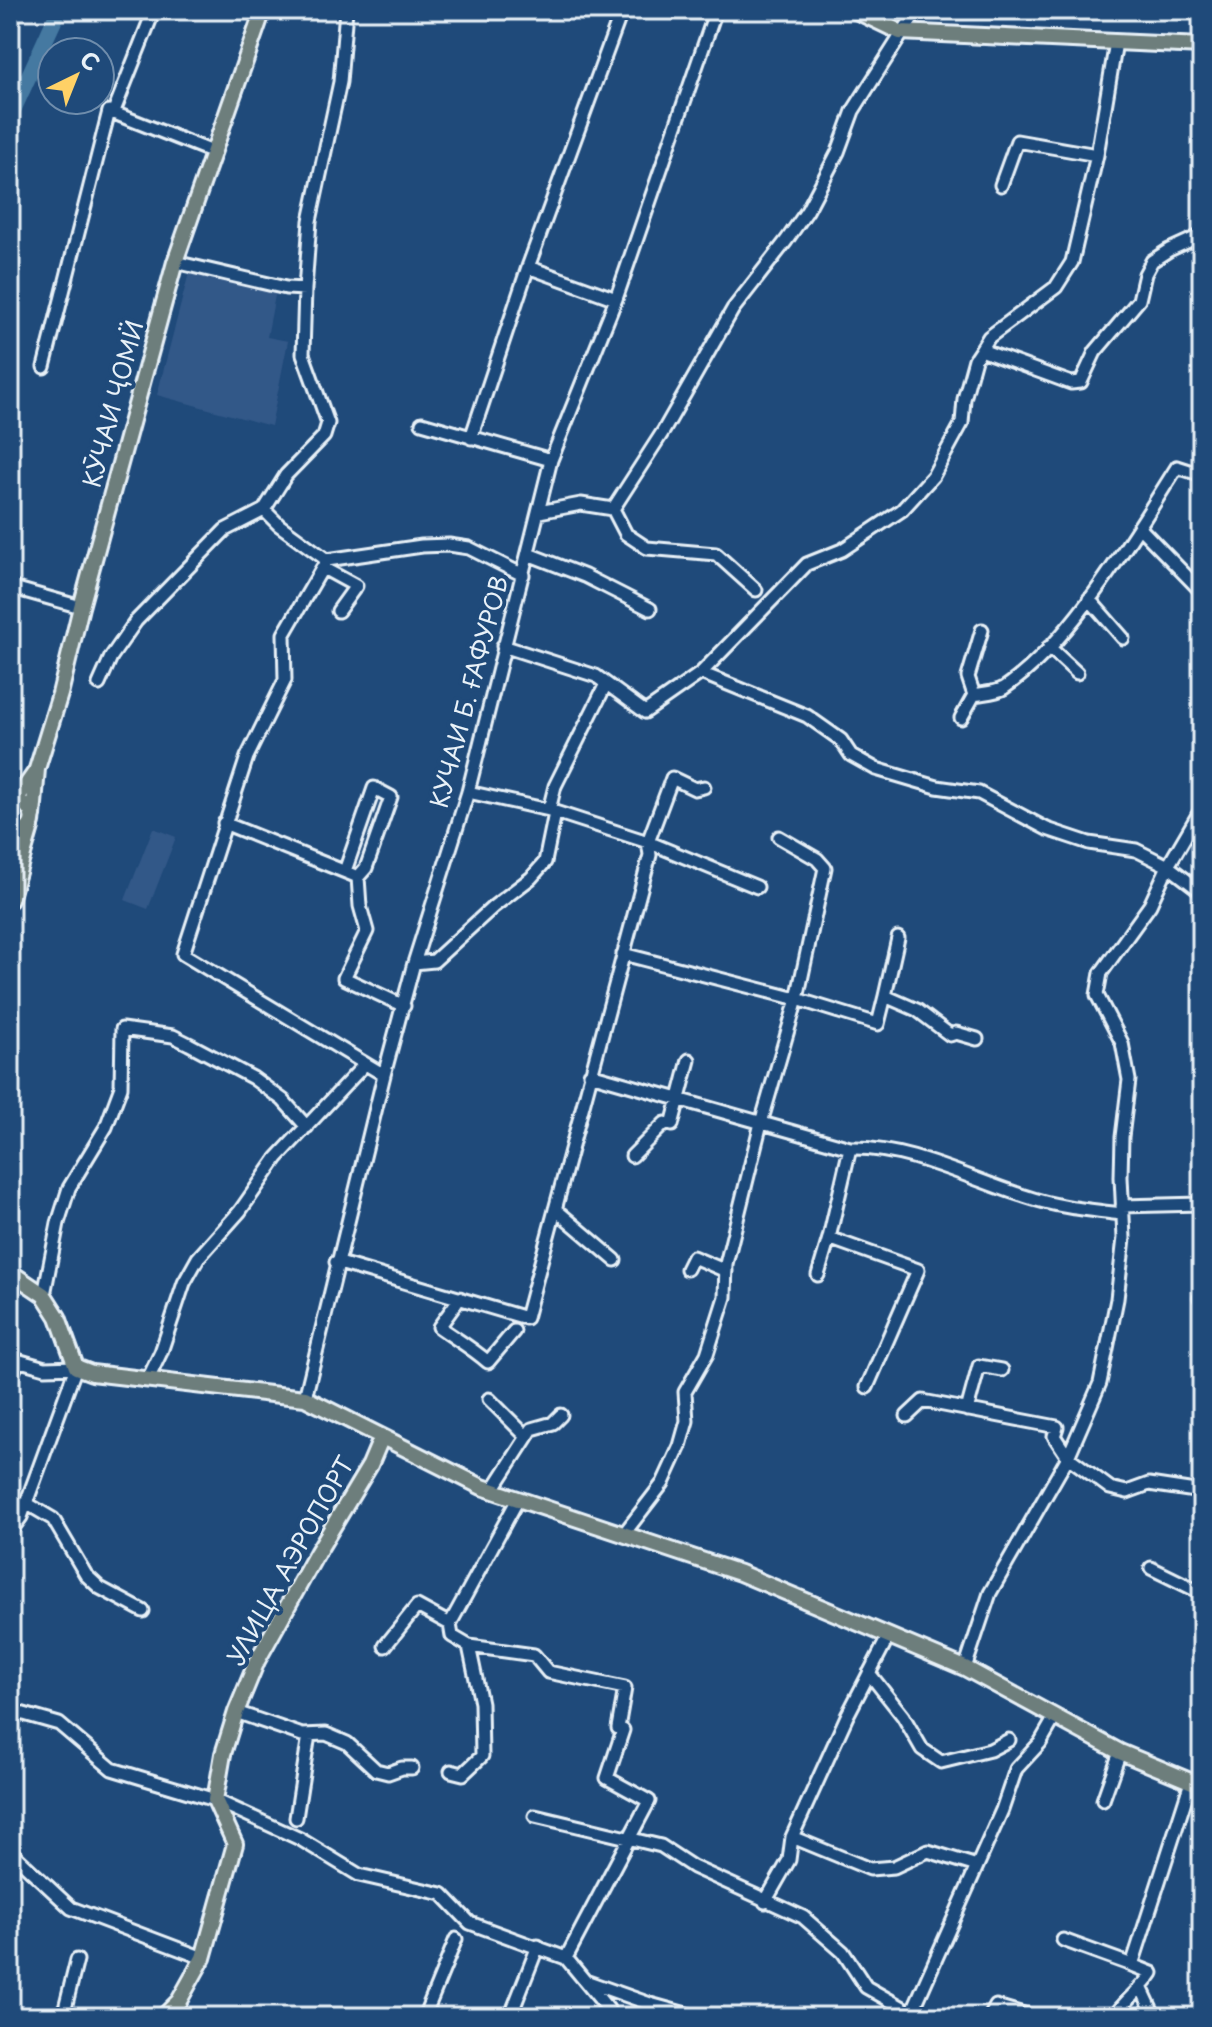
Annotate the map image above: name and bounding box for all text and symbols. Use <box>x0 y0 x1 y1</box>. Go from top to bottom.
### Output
north arrow <box>36 36 116 116</box>
text: С <box>73 43 108 78</box>
street label: КӮЧАИ ҶОМӢ <box>72 316 152 491</box>
street label: КУЧАИ Б. ҒАФУРОВ <box>420 571 516 812</box>
street label: УЛИЦА АЭРОПОРТ <box>217 1448 362 1671</box>

